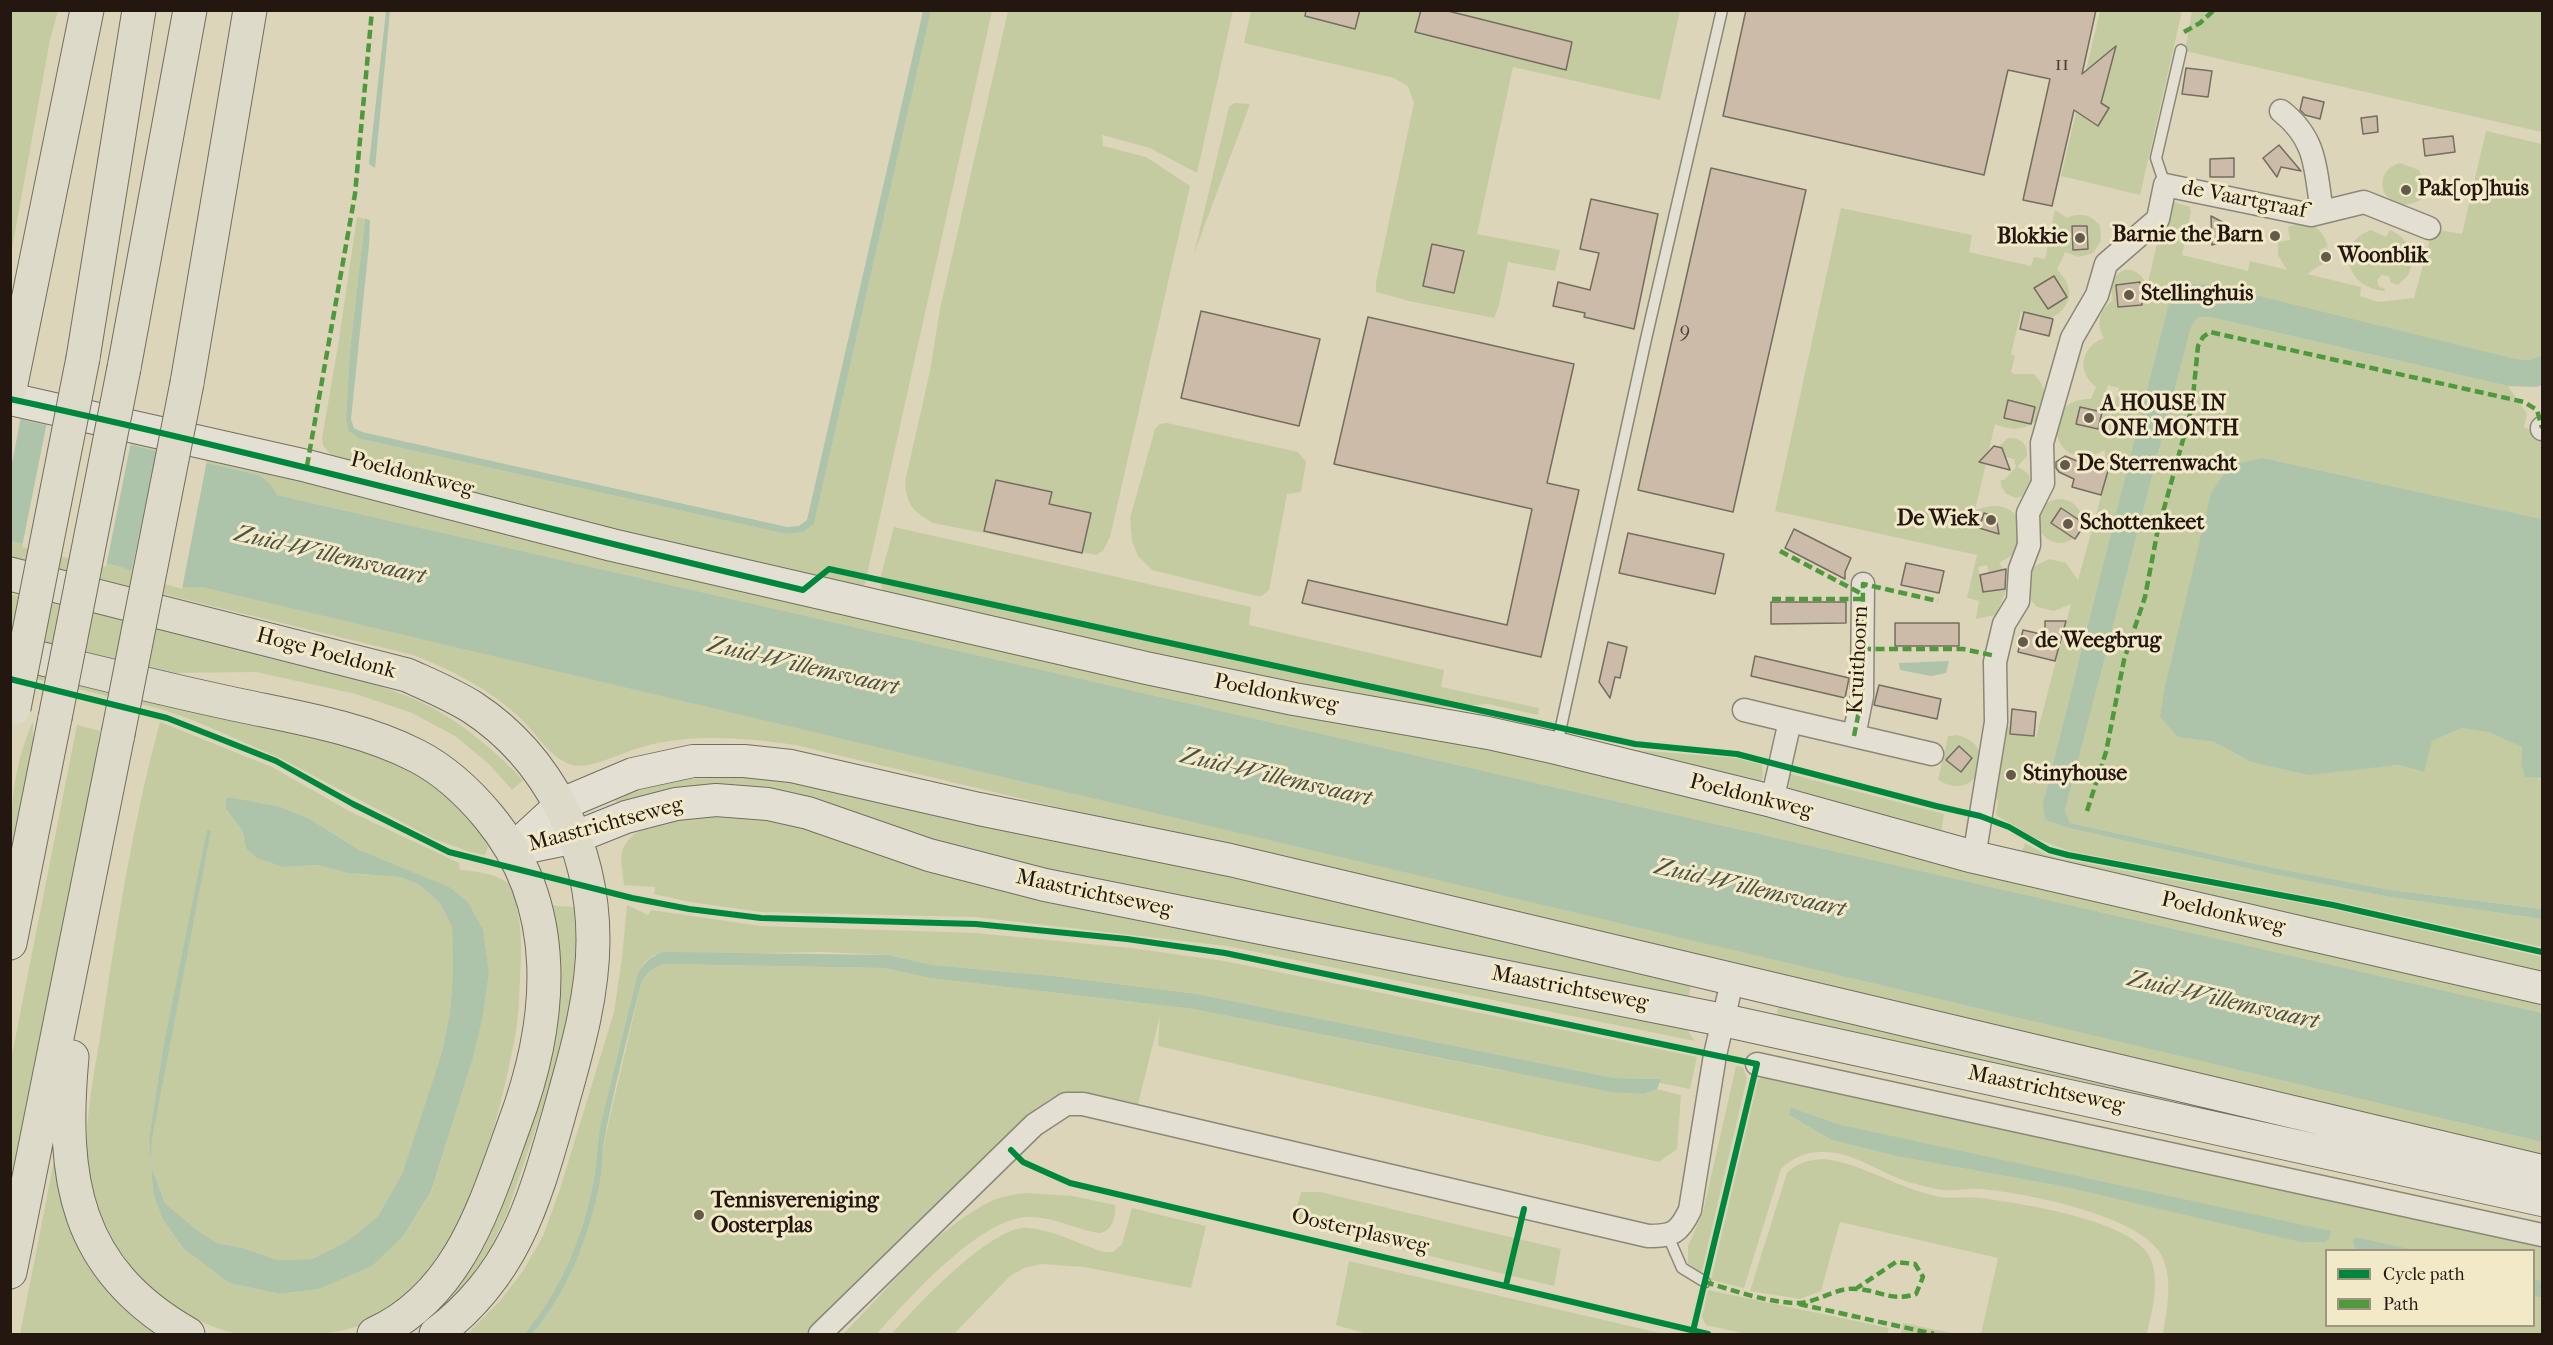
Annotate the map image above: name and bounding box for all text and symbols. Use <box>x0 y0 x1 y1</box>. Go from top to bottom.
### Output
house number: 11 <box>2055 53 2069 77</box>
street label: de Vaartgraaf <box>2179 175 2309 225</box>
place label: Pak[op]huis <box>2418 177 2529 203</box>
marker: Pak[op]huis <box>2399 183 2413 197</box>
place label: Barnie the Barn <box>2112 223 2263 249</box>
place label: Blokkie <box>1997 225 2068 251</box>
marker: Barnie the Barn <box>2268 229 2282 243</box>
marker: Blokkie <box>2073 231 2087 245</box>
place label: Woonblik <box>2338 244 2428 270</box>
marker: Woonblik <box>2319 250 2333 264</box>
place label: Stellinghuis <box>2141 282 2253 308</box>
marker: Stellinghuis <box>2122 288 2136 302</box>
house number: 9 <box>1680 320 1690 344</box>
place label: A HOUSE IN ONE MONTH <box>2101 392 2239 444</box>
marker: A HOUSE IN ONE MONTH <box>2082 411 2096 425</box>
street label: Poeldonkweg <box>348 447 476 503</box>
place label: De Sterrenwacht <box>2077 452 2237 478</box>
marker: De Sterrenwacht <box>2058 458 2072 472</box>
place label: De Wiek <box>1897 507 1979 533</box>
place label: Schottenkeet <box>2080 511 2204 537</box>
marker: De Wiek <box>1984 513 1998 527</box>
marker: Schottenkeet <box>2061 517 2075 531</box>
water label: Zuid-Willemsvaart <box>232 520 428 592</box>
street label: Kruithoorn <box>1843 605 1875 715</box>
street label: Hoge Poeldonk <box>253 623 399 685</box>
place label: de Weegbrug <box>2035 629 2161 655</box>
water label: Zuid-Willemsvaart <box>705 631 901 703</box>
marker: de Weegbrug <box>2016 635 2030 649</box>
street label: Poeldonkweg <box>1211 669 1341 719</box>
water label: Zuid-Willemsvaart <box>1178 742 1374 814</box>
place label: Stinyhouse <box>2023 762 2127 788</box>
marker: Stinyhouse <box>2004 768 2018 782</box>
street label: Poeldonkweg <box>1687 769 1815 825</box>
street label: Maastrichtseweg <box>526 792 686 858</box>
water label: Zuid-Willemsvaart <box>1652 853 1848 925</box>
street label: Maastrichtseweg <box>1013 865 1175 923</box>
street label: Poeldonkweg <box>2158 887 2288 941</box>
street label: Maastrichtseweg <box>1489 961 1651 1017</box>
water label: Zuid-Willemsvaart <box>2125 965 2321 1037</box>
street label: Maastrichtseweg <box>1965 1061 2127 1119</box>
place label: Tennisvereniging Oosterplas <box>711 1189 879 1240</box>
street label: Oosterplasweg <box>1289 1203 1431 1261</box>
marker: Tennisvereniging Oosterplas <box>692 1208 706 1222</box>
legend <box>2325 1249 2535 1327</box>
text: Cycle path <box>2383 1264 2464 1285</box>
text: Path <box>2383 1294 2419 1315</box>

